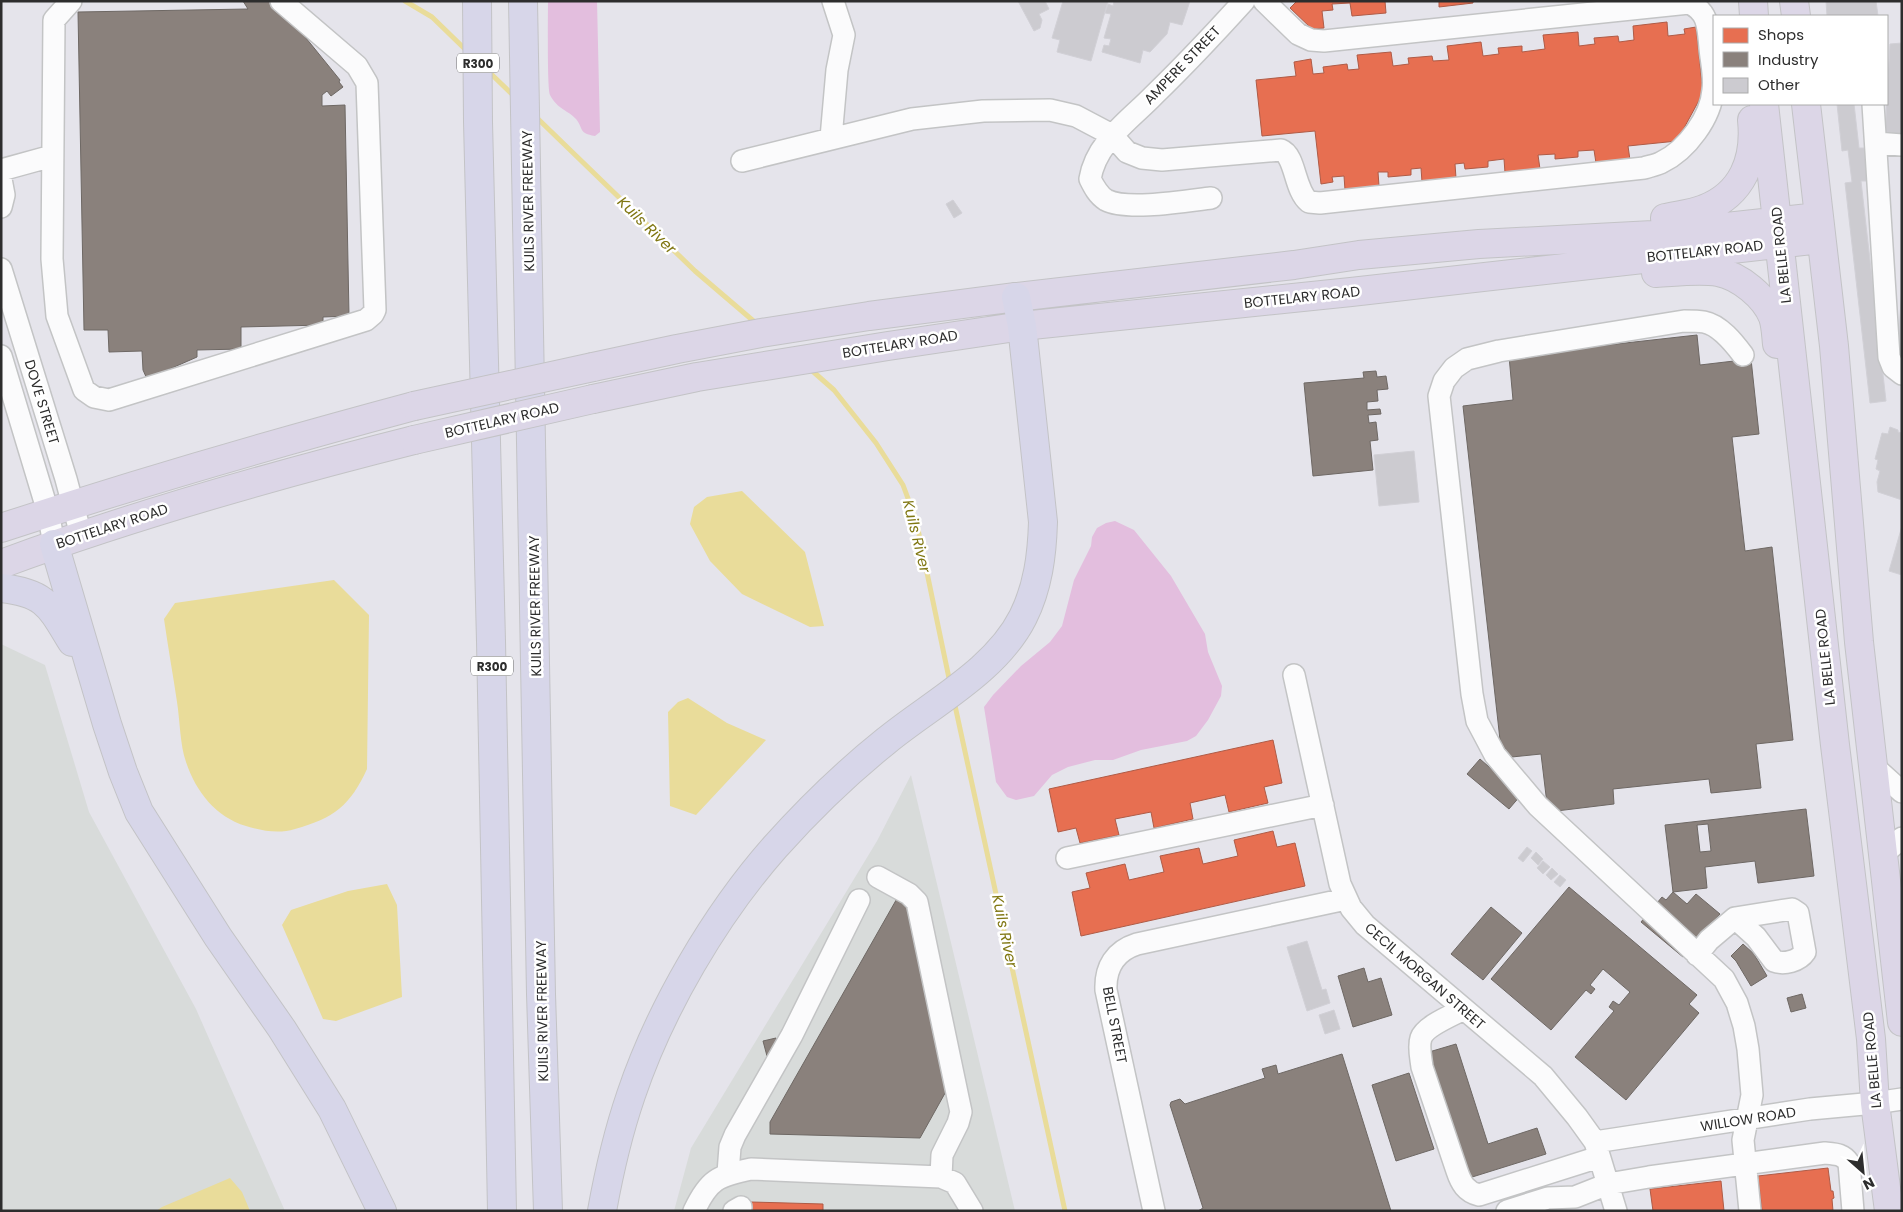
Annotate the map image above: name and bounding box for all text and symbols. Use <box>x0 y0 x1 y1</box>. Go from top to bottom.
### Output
legend <box>1713 15 1888 105</box>
street label: AMPERE STREET <box>1139 21 1225 109</box>
text: Shops <box>1758 24 1804 45</box>
text: Industry <box>1758 49 1819 70</box>
road number: R300 <box>457 54 499 72</box>
text: Other <box>1758 74 1800 95</box>
street label: KUILS RIVER FREEWAY <box>517 130 539 272</box>
water label: Kuils River <box>613 192 681 259</box>
street label: LA BELLE ROAD <box>1766 206 1796 304</box>
street label: BOTTELARY ROAD <box>1646 235 1764 267</box>
street label: BOTTELARY ROAD <box>1243 281 1361 313</box>
street label: BOTTELARY ROAD <box>841 325 959 363</box>
street label: DOVE STREET <box>20 357 64 447</box>
street label: BOTTELARY ROAD <box>443 397 561 443</box>
water label: Kuils River <box>898 497 936 575</box>
street label: BOTTELARY ROAD <box>53 498 171 554</box>
street label: KUILS RIVER FREEWAY <box>524 535 546 677</box>
street label: LA BELLE ROAD <box>1810 608 1840 706</box>
road number: R300 <box>471 656 513 676</box>
water label: Kuils River <box>987 892 1023 970</box>
street label: CECIL MORGAN STREET <box>1360 918 1490 1034</box>
street label: KUILS RIVER FREEWAY <box>531 940 553 1082</box>
street label: BELL STREET <box>1098 985 1132 1066</box>
street label: LA BELLE ROAD <box>1858 1011 1886 1109</box>
street label: WILLOW ROAD <box>1699 1102 1797 1136</box>
north arrow <box>1838 1147 1888 1197</box>
text: N <box>1860 1172 1878 1195</box>

